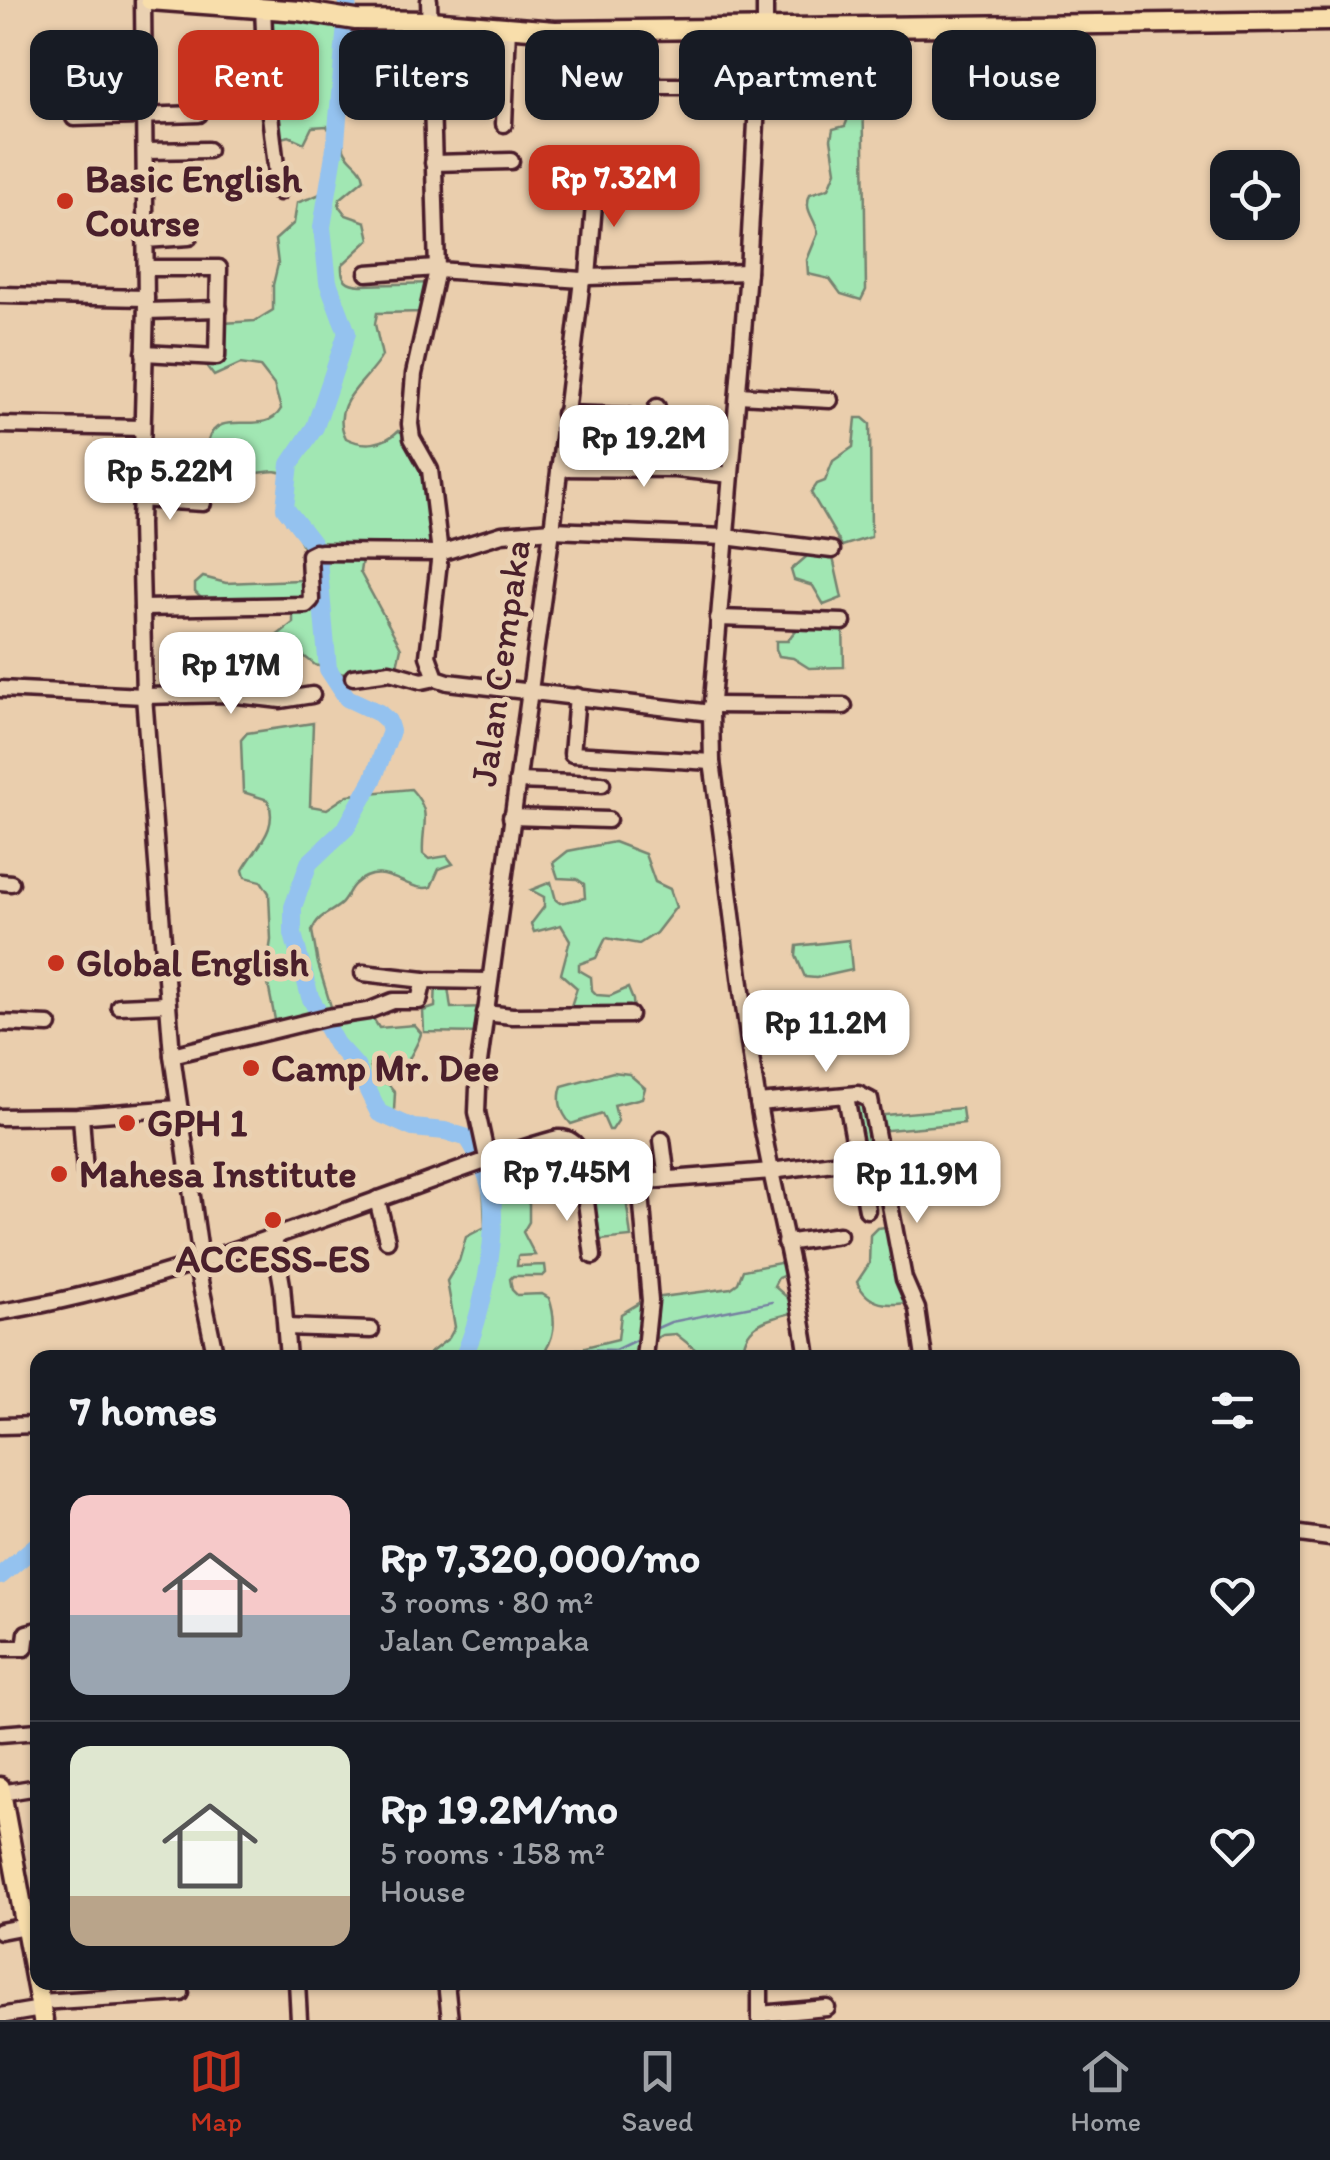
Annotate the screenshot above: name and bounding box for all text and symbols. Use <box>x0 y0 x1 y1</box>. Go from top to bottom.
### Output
chip: Buy <box>30 30 158 120</box>
chip: Rent <box>178 30 319 120</box>
chip: Filters <box>339 30 505 120</box>
chip: New <box>525 30 659 120</box>
chip: Apartment <box>679 30 912 120</box>
chip: House <box>932 30 1096 120</box>
pin: Rp 7.32M <box>511 145 717 230</box>
map controls <box>1210 150 1300 240</box>
button: locate <box>1210 150 1300 240</box>
place label: Basic English Course <box>85 156 302 246</box>
text: Rp 7.32M <box>551 158 677 196</box>
marker: Basic English Course <box>54 190 76 212</box>
pin: Rp 19.2M <box>541 405 747 490</box>
text: Rp 19.2M <box>582 418 706 456</box>
pin: Rp 5.22M <box>67 438 273 523</box>
text: Rp 5.22M <box>107 451 233 489</box>
street label: Jalan Cempaka <box>460 537 540 789</box>
pin: Rp 17M <box>150 632 312 717</box>
text: Rp 17M <box>181 645 281 683</box>
place label: Global English <box>76 940 309 986</box>
marker: Global English <box>45 952 67 974</box>
pin: Rp 11.2M <box>723 990 929 1075</box>
text: Rp 11.2M <box>764 1003 888 1041</box>
place label: Camp Mr. Dee <box>271 1045 499 1091</box>
marker: Camp Mr. Dee <box>240 1057 262 1079</box>
place label: GPH 1 <box>147 1100 248 1146</box>
marker: GPH 1 <box>116 1112 138 1134</box>
pin: Rp 7.45M <box>464 1139 670 1224</box>
pin: Rp 11.9M <box>814 1141 1020 1226</box>
place label: Mahesa Institute <box>79 1151 357 1197</box>
text: Rp 7.45M <box>503 1152 631 1190</box>
text: Rp 11.9M <box>856 1154 978 1192</box>
marker: Mahesa Institute <box>48 1163 70 1185</box>
marker: ACCESS-ES <box>262 1209 284 1231</box>
place label: ACCESS-ES <box>176 1236 370 1282</box>
icon: filters <box>1205 1383 1260 1438</box>
text: 7 homes <box>70 1385 217 1436</box>
text: Rp 7,320,000/mo <box>380 1532 701 1583</box>
icon: home <box>150 1535 270 1655</box>
icon: heart <box>1205 1568 1260 1623</box>
text: 3 rooms · 80 m² <box>380 1583 594 1621</box>
text: Jalan Cempaka <box>380 1621 589 1659</box>
text: Rp 19.2M/mo <box>380 1783 618 1834</box>
icon: home <box>150 1786 270 1906</box>
icon: heart <box>1205 1819 1260 1874</box>
text: 5 rooms · 158 m² <box>380 1834 605 1872</box>
text: House <box>380 1872 466 1910</box>
tab: Map <box>189 2044 244 2138</box>
tab: Saved <box>621 2044 693 2138</box>
tab: Home <box>1071 2044 1141 2138</box>

